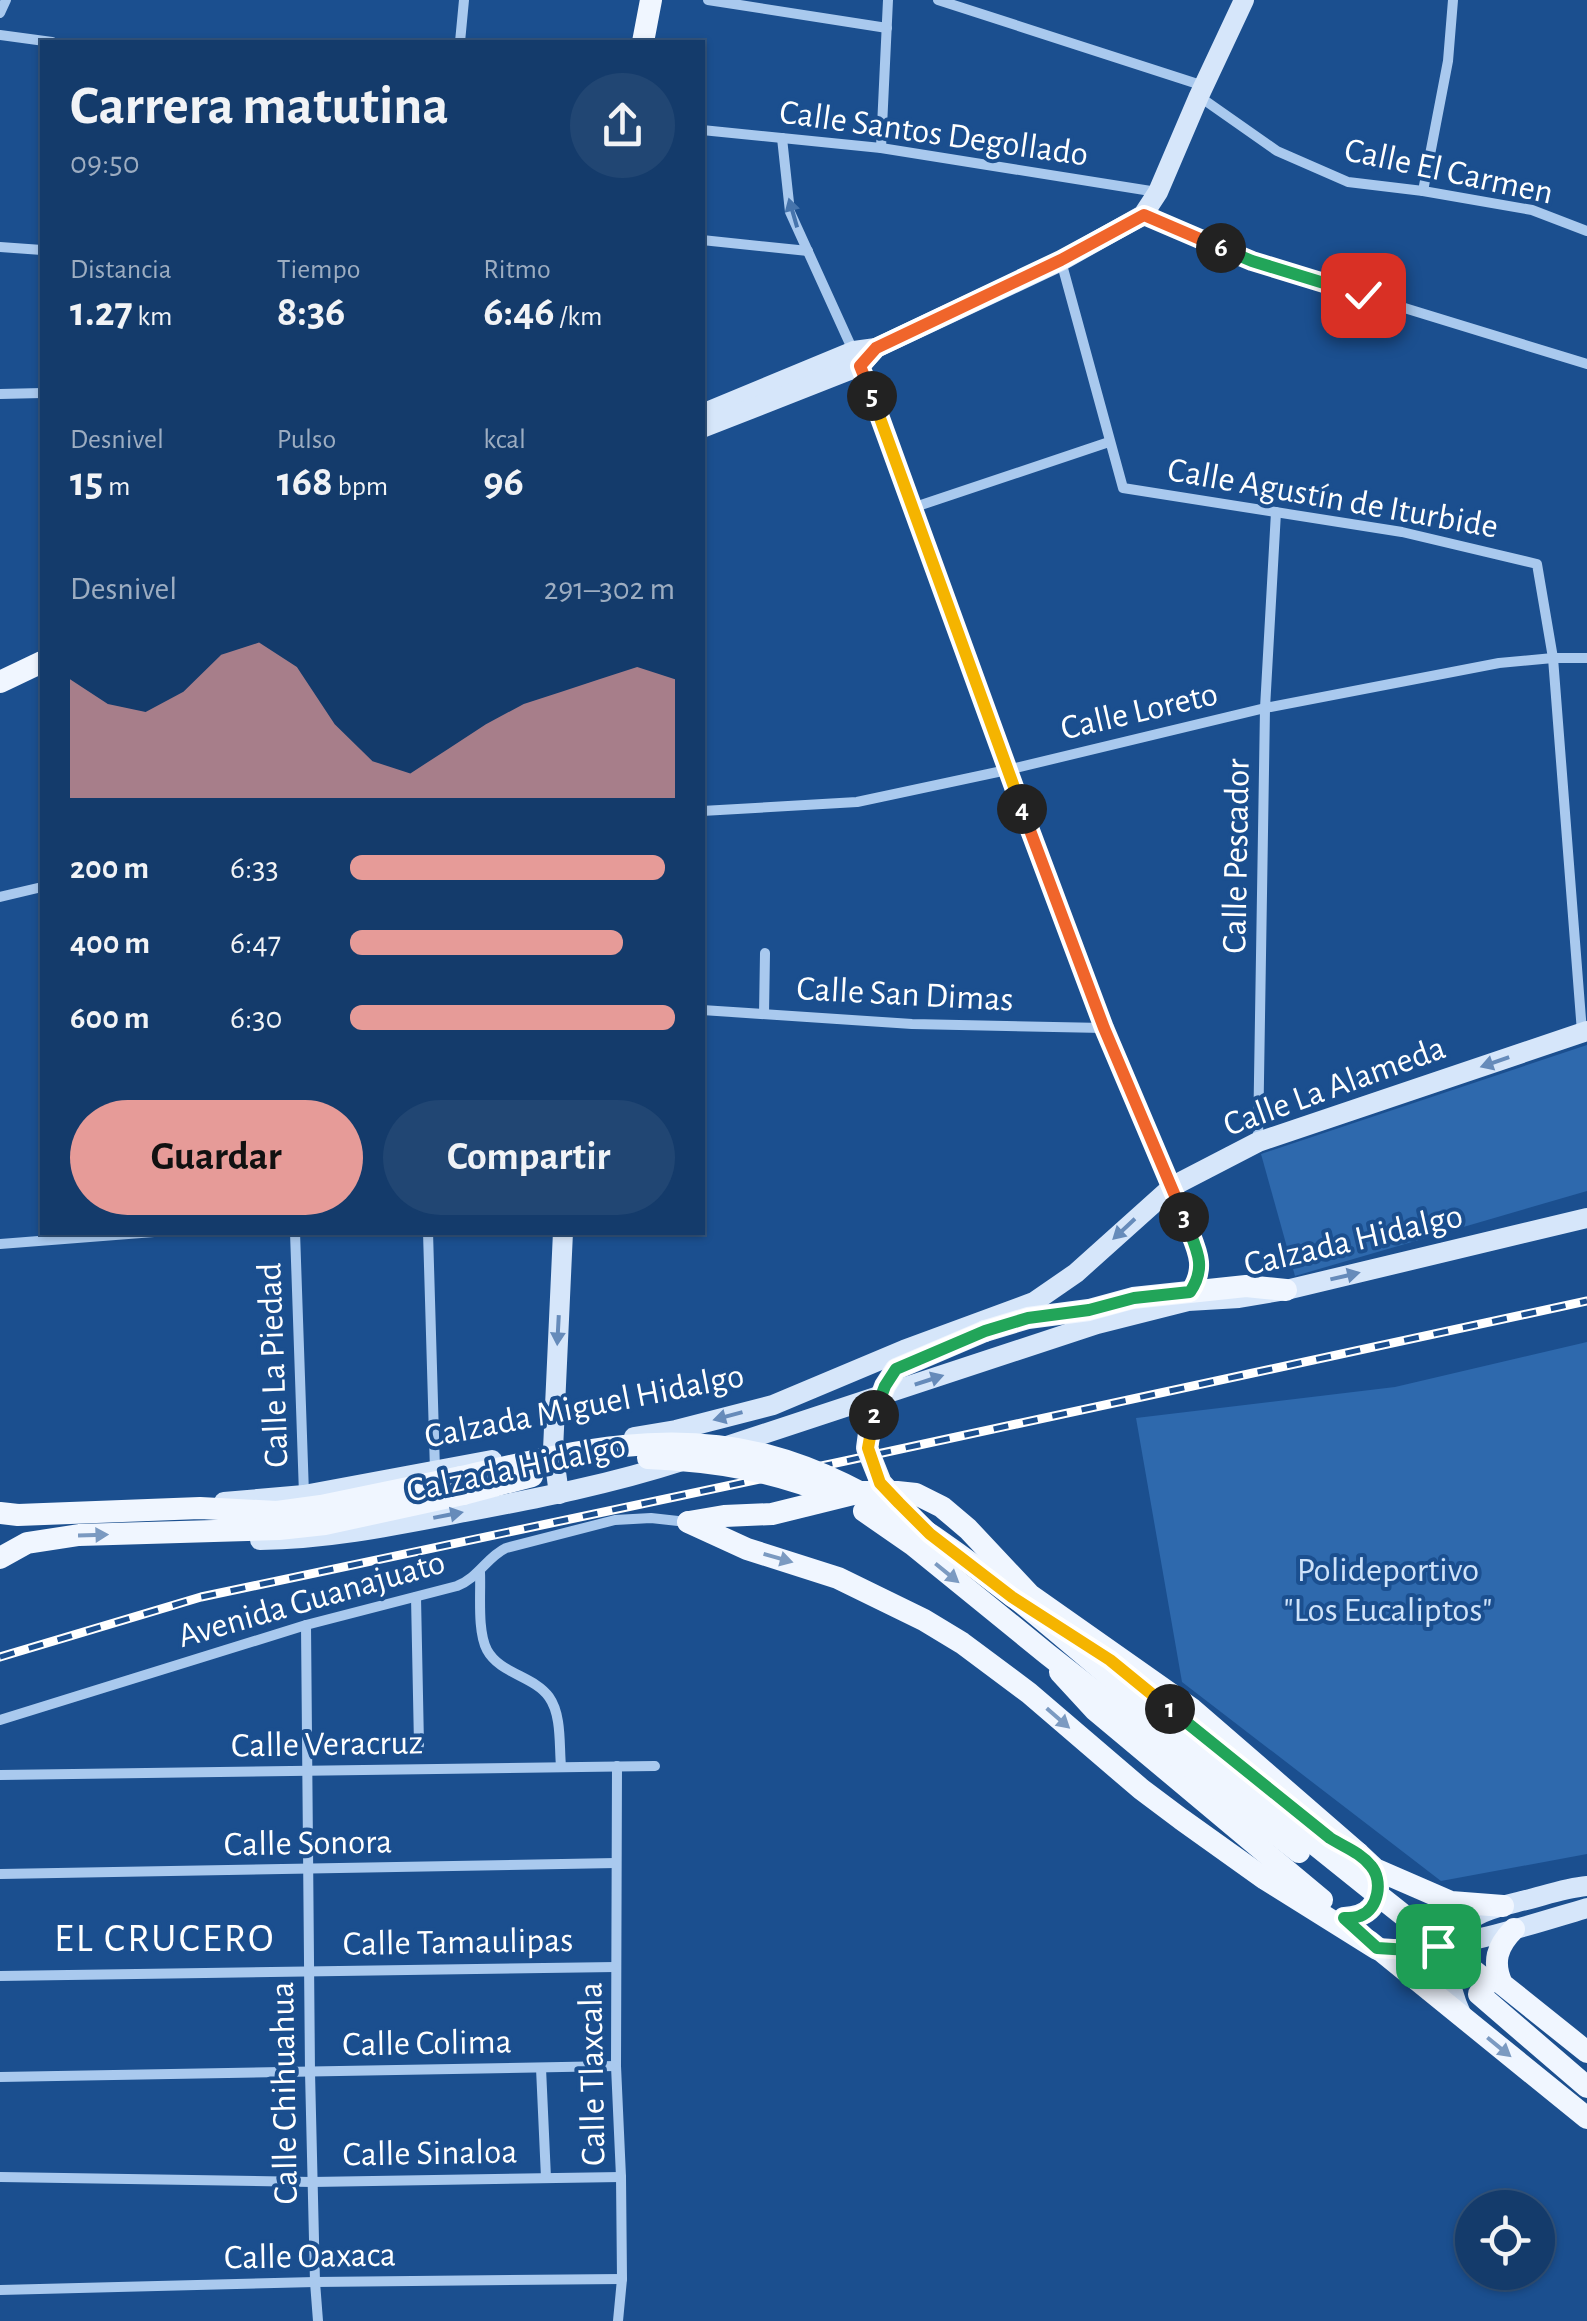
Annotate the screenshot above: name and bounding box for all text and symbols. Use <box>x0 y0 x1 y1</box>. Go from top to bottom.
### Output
button: share <box>570 73 675 178</box>
text: Carrera matutina <box>70 79 449 134</box>
street label: Calle Santos Degollado <box>777 94 1090 172</box>
street label: Calle El Carmen <box>1341 132 1556 211</box>
text: 09:50 <box>70 147 140 179</box>
one-way arrow <box>785 197 801 228</box>
pin: 6 <box>1196 223 1246 273</box>
text: 6 <box>1214 234 1228 262</box>
pin <box>1321 253 1406 338</box>
text: Distancia <box>70 256 172 284</box>
text: Tiempo <box>277 256 360 284</box>
text: Ritmo <box>483 256 551 284</box>
icon: check <box>1336 268 1391 323</box>
text: 1.27 <box>70 291 133 333</box>
text: 8:36 <box>277 291 345 333</box>
text: 6:46 <box>483 291 555 333</box>
text: km <box>133 303 172 331</box>
text: /km <box>555 303 602 331</box>
pin: 5 <box>847 371 897 421</box>
text: 5 <box>866 382 878 410</box>
text: Desnivel <box>70 426 164 454</box>
text: Pulso <box>277 426 336 454</box>
text: kcal <box>483 426 526 454</box>
street label: Calle Agustín de Iturbide <box>1165 452 1501 545</box>
text: 15 <box>70 461 103 503</box>
text: 168 <box>277 461 333 503</box>
text: 96 <box>483 461 524 503</box>
text: m <box>103 473 130 501</box>
text: bpm <box>333 473 388 501</box>
text: Desnivel <box>70 573 177 605</box>
text: 291–302 m <box>544 573 675 605</box>
street label: Calle Loreto <box>1058 676 1221 746</box>
street label: Calle Pescador <box>1217 758 1256 954</box>
pin: 4 <box>997 784 1047 834</box>
text: 4 <box>1015 795 1029 823</box>
text: 200 m <box>70 852 149 884</box>
text: 6:33 <box>230 852 279 884</box>
text: 400 m <box>70 927 150 959</box>
text: 6:47 <box>230 927 281 959</box>
street label: Calle San Dimas <box>796 971 1014 1018</box>
text: 600 m <box>70 1002 149 1034</box>
text: 6:30 <box>230 1002 282 1034</box>
street label: Calle La Alameda <box>1219 1030 1450 1143</box>
one-way arrow <box>1479 1055 1509 1070</box>
button: Guardar <box>70 1100 363 1215</box>
button: Compartir <box>383 1100 675 1215</box>
pin: 3 <box>1159 1192 1209 1242</box>
street label: Calzada Hidalgo <box>1241 1198 1466 1283</box>
text: 3 <box>1178 1203 1190 1231</box>
one-way arrow <box>1112 1217 1136 1240</box>
street label: Calle La Piedad <box>252 1262 295 1468</box>
one-way arrow <box>1329 1268 1360 1283</box>
one-way arrow <box>550 1314 566 1346</box>
street label: Calzada Miguel Hidalgo <box>422 1358 747 1455</box>
one-way arrow <box>914 1371 944 1386</box>
pin: 2 <box>849 1390 899 1440</box>
text: 2 <box>867 1401 881 1429</box>
one-way arrow <box>712 1409 743 1425</box>
street label: Calzada Hidalgo <box>403 1428 629 1509</box>
one-way arrow <box>433 1507 465 1522</box>
one-way arrow <box>78 1526 109 1542</box>
street label: Avenida Guanajuato <box>174 1545 449 1654</box>
one-way arrow <box>763 1550 794 1566</box>
park label: Polideportivo "Los Eucaliptos" <box>1284 1553 1492 1628</box>
one-way arrow <box>934 1562 960 1583</box>
pin: 1 <box>1145 1684 1195 1734</box>
text: 1 <box>1165 1695 1175 1723</box>
one-way arrow <box>1045 1706 1070 1728</box>
street label: Calle Veracruz <box>231 1725 423 1764</box>
street label: Calle Sonora <box>224 1825 392 1862</box>
pin <box>1396 1904 1481 1989</box>
district label: EL CRUCERO <box>54 1919 276 1959</box>
icon: arrive <box>1411 1919 1466 1974</box>
street label: Calle Tamaulipas <box>343 1923 573 1962</box>
street label: Calle Chihuahua <box>265 1981 304 2205</box>
street label: Calle Tlaxcala <box>573 1982 612 2166</box>
street label: Calle Colima <box>342 2025 512 2062</box>
one-way arrow <box>1487 2036 1512 2057</box>
street label: Calle Sinaloa <box>342 2134 518 2173</box>
map controls <box>1455 2190 1555 2290</box>
button: locate <box>1455 2190 1555 2290</box>
street label: Calle Oaxaca <box>224 2238 396 2275</box>

